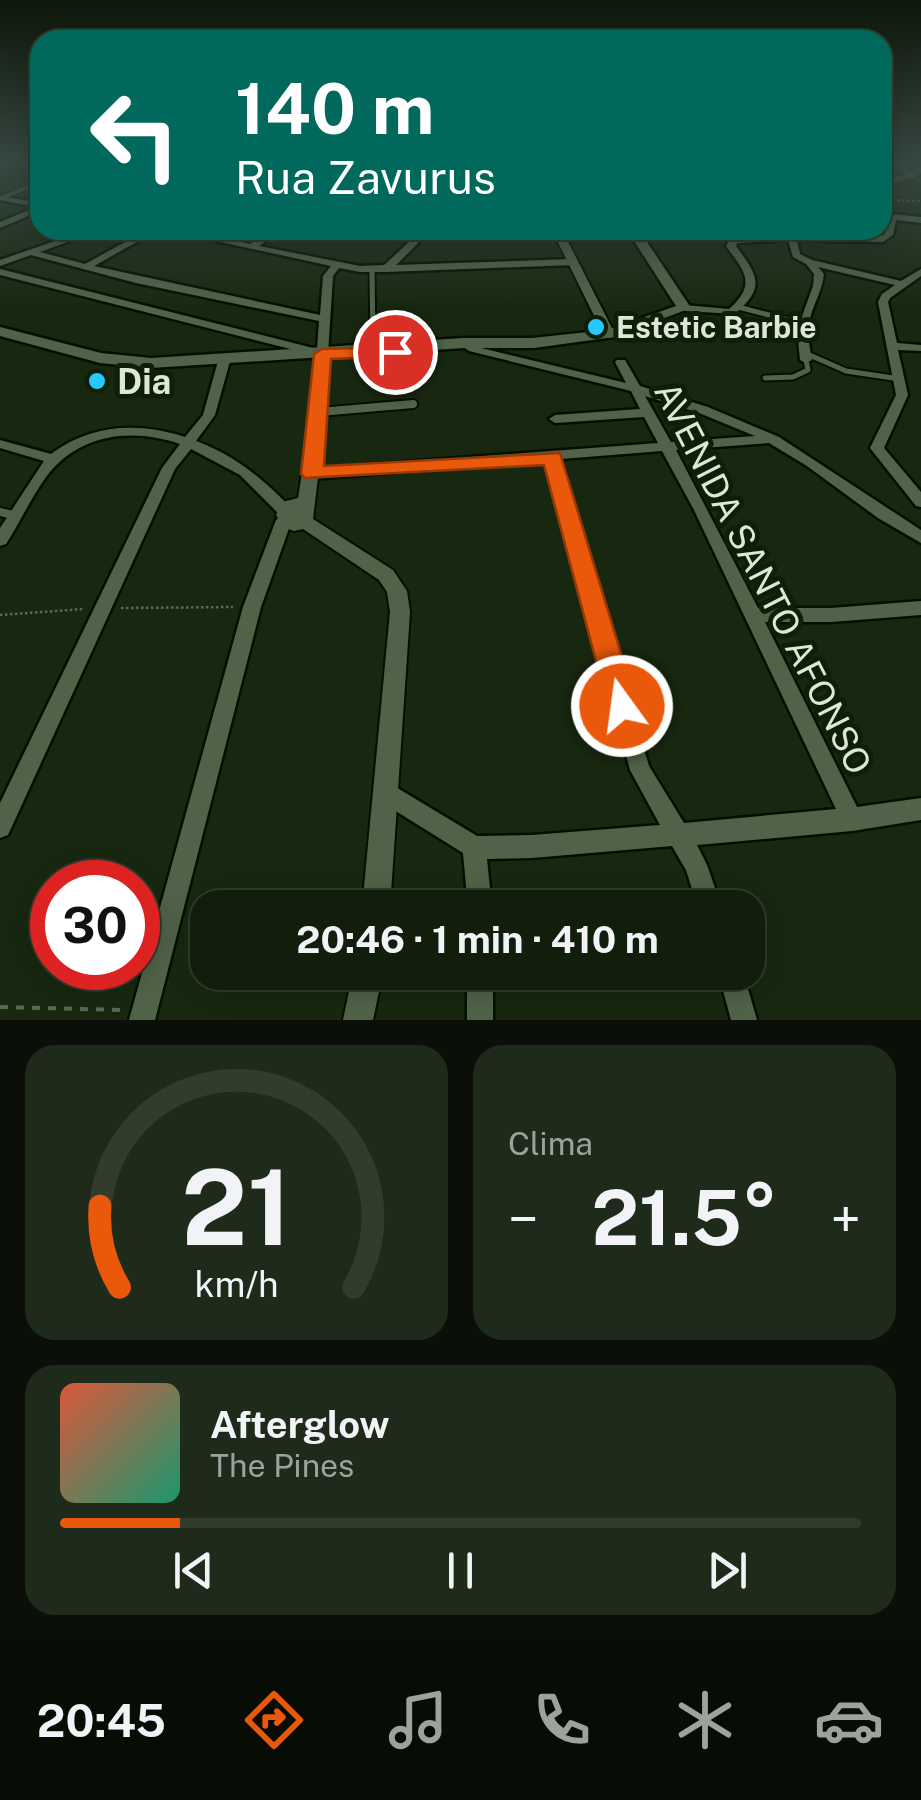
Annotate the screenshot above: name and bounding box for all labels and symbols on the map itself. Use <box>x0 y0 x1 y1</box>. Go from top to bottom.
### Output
place label: Estetic Barbie <box>616 309 816 345</box>
pin <box>353 310 438 395</box>
marker: Estetic Barbie <box>585 316 607 338</box>
place label: Dia <box>117 361 171 402</box>
marker: Dia <box>86 370 108 392</box>
street label: AVENIDA SANTO AFONSO <box>646 375 880 781</box>
position arrow <box>570 654 674 758</box>
speed limit sign: 30 <box>30 860 160 990</box>

